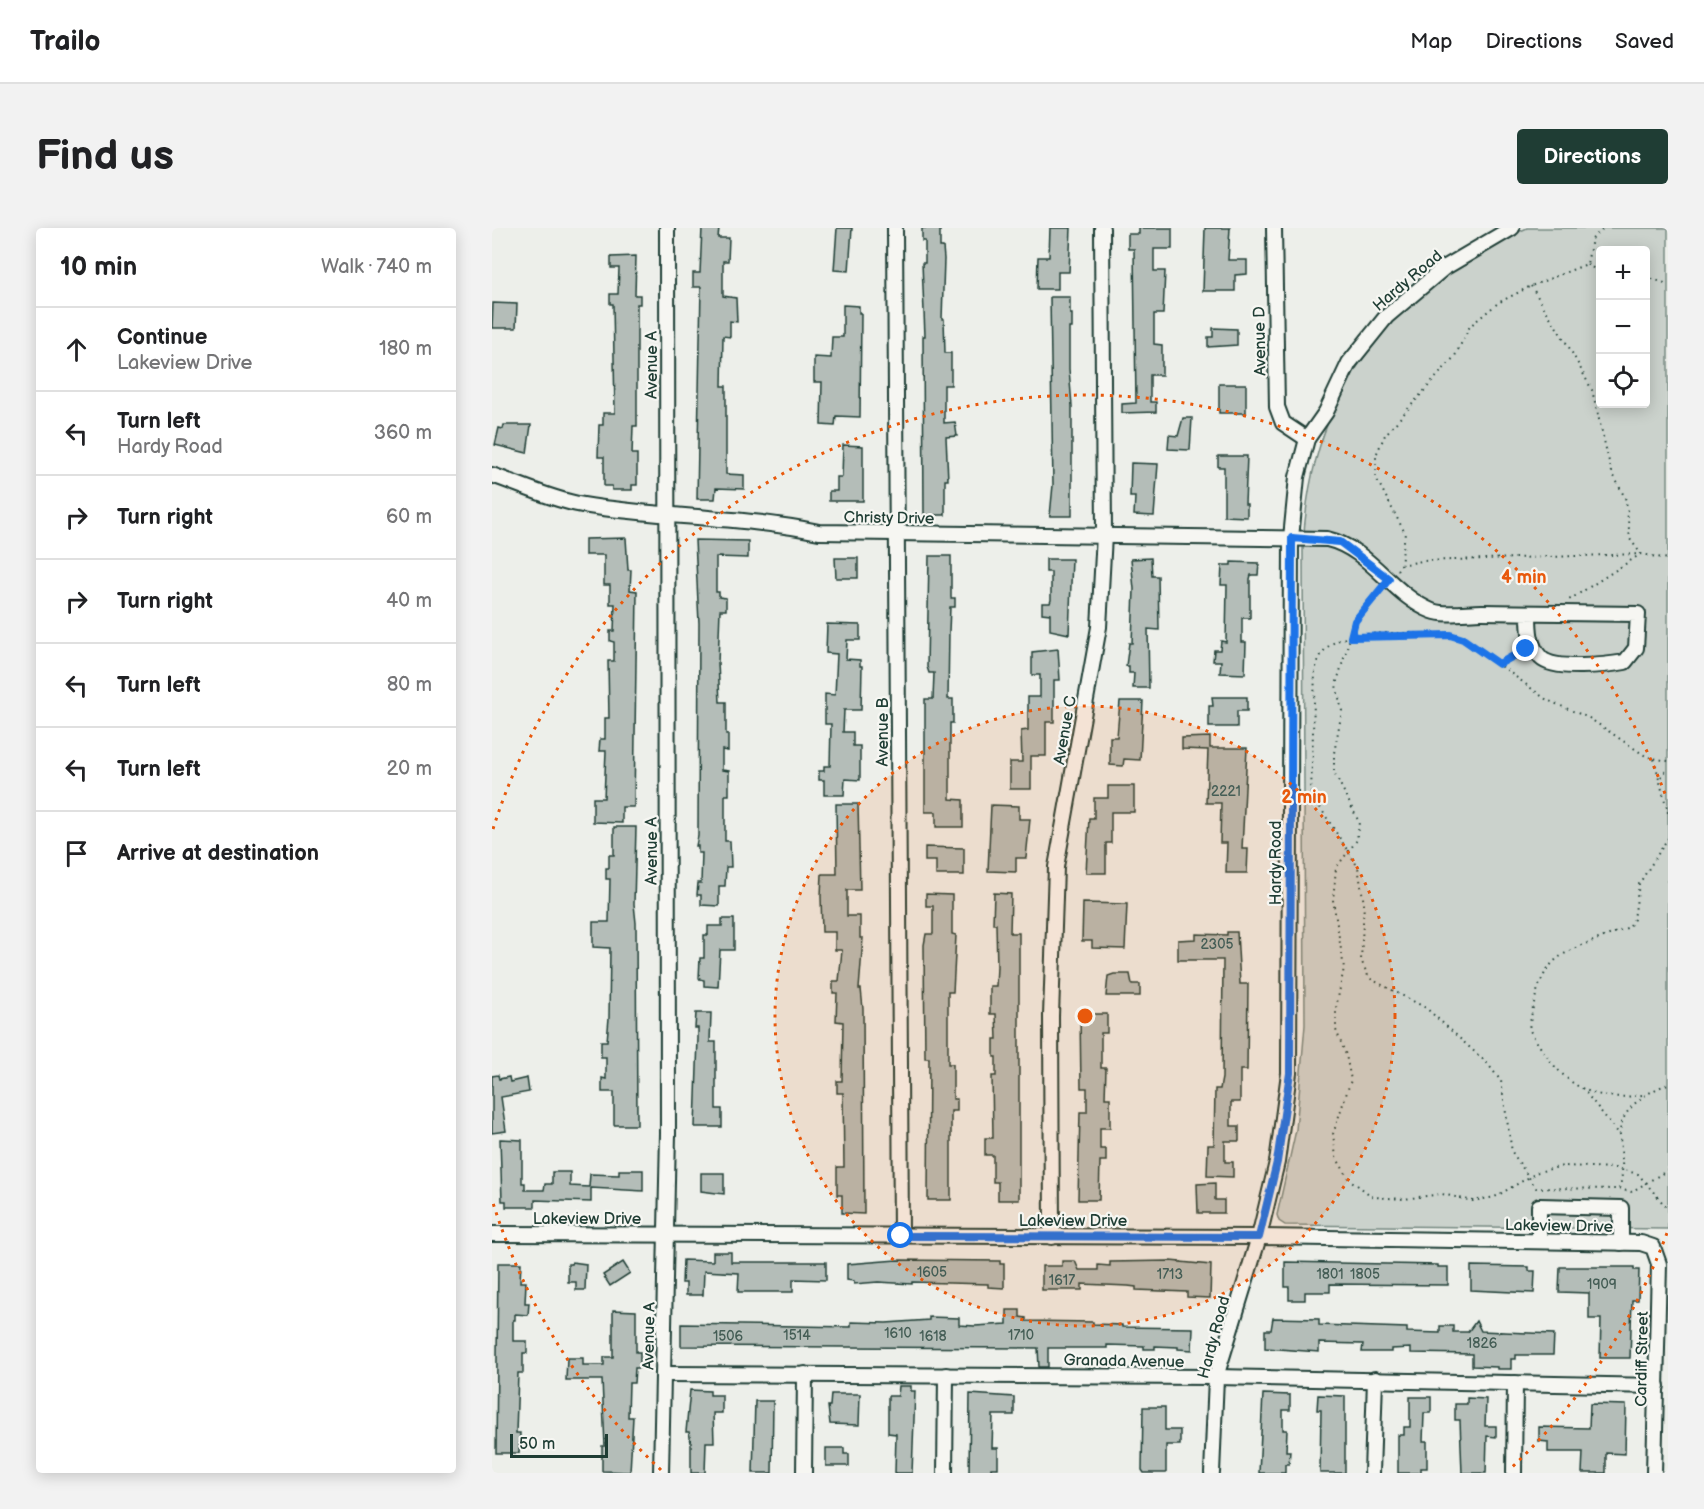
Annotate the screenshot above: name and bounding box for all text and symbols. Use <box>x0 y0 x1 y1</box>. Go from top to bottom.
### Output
text: Trailo <box>30 25 101 58</box>
text: Map <box>1410 29 1453 54</box>
text: Directions <box>1486 29 1582 54</box>
text: Saved <box>1615 29 1674 54</box>
button: Directions <box>1517 129 1668 184</box>
text: Find us <box>36 131 174 182</box>
map controls <box>1596 246 1650 408</box>
button: + <box>1596 246 1650 300</box>
street label: Hardy Road <box>1369 247 1446 316</box>
text: 10 min <box>60 252 137 283</box>
text: Walk · 740 m <box>321 255 432 279</box>
button: − <box>1596 300 1650 354</box>
street label: Avenue D <box>1250 306 1271 376</box>
text: Continue <box>117 324 207 351</box>
street label: Avenue A <box>643 331 662 399</box>
icon: ahead <box>60 333 93 366</box>
text: 180 m <box>379 337 432 361</box>
text: Lakeview Drive <box>117 351 252 375</box>
button: locate <box>1596 354 1650 408</box>
text: Turn left <box>117 408 201 435</box>
icon: left <box>60 417 93 450</box>
text: 360 m <box>374 421 432 445</box>
text: Hardy Road <box>117 435 223 459</box>
icon: right <box>60 501 93 534</box>
text: Turn right <box>117 504 213 531</box>
text: 60 m <box>386 505 432 529</box>
street label: Christy Drive <box>843 508 935 529</box>
text: 4 min <box>1501 567 1547 588</box>
icon: right <box>60 585 93 618</box>
text: Turn right <box>117 588 213 615</box>
text: 40 m <box>386 589 432 613</box>
route end <box>1512 635 1538 661</box>
icon: left <box>60 669 93 702</box>
text: Turn left <box>117 672 201 699</box>
text: 80 m <box>387 673 432 697</box>
street label: Avenue C <box>1050 694 1081 766</box>
street label: Avenue B <box>874 697 893 766</box>
icon: left <box>60 753 93 786</box>
text: Turn left <box>117 756 201 783</box>
text: 20 m <box>387 757 432 781</box>
house number: 2221 <box>1211 783 1241 800</box>
text: 2 min <box>1281 787 1327 808</box>
street label: Avenue A <box>643 817 662 885</box>
street label: Hardy Road <box>1267 821 1286 905</box>
icon: arrive <box>60 837 93 870</box>
text: Arrive at destination <box>117 840 319 867</box>
house number: 2305 <box>1201 936 1233 953</box>
centre of rings <box>1075 1006 1095 1026</box>
street label: Lakeview Drive <box>533 1210 642 1229</box>
street label: Lakeview Drive <box>1019 1212 1128 1231</box>
street label: Lakeview Drive <box>1505 1216 1614 1237</box>
route start <box>887 1222 913 1248</box>
house number: 1605 <box>917 1264 947 1281</box>
house number: 1713 <box>1157 1266 1183 1283</box>
house number: 1801 <box>1316 1266 1344 1283</box>
house number: 1805 <box>1350 1266 1380 1283</box>
house number: 1617 <box>1049 1272 1075 1289</box>
house number: 1909 <box>1587 1276 1617 1293</box>
street label: Hardy Road <box>1194 1294 1235 1381</box>
street label: Avenue A <box>639 1302 660 1370</box>
street label: Cardiff Street <box>1632 1311 1653 1407</box>
house number: 1610 <box>884 1325 912 1342</box>
house number: 1514 <box>783 1327 811 1344</box>
house number: 1710 <box>1008 1327 1034 1344</box>
house number: 1506 <box>713 1328 744 1345</box>
house number: 1618 <box>919 1328 947 1345</box>
house number: 1826 <box>1467 1335 1498 1352</box>
street label: Granada Avenue <box>1063 1351 1185 1372</box>
scale bar <box>510 1431 608 1458</box>
text: 50 m <box>519 1435 555 1454</box>

